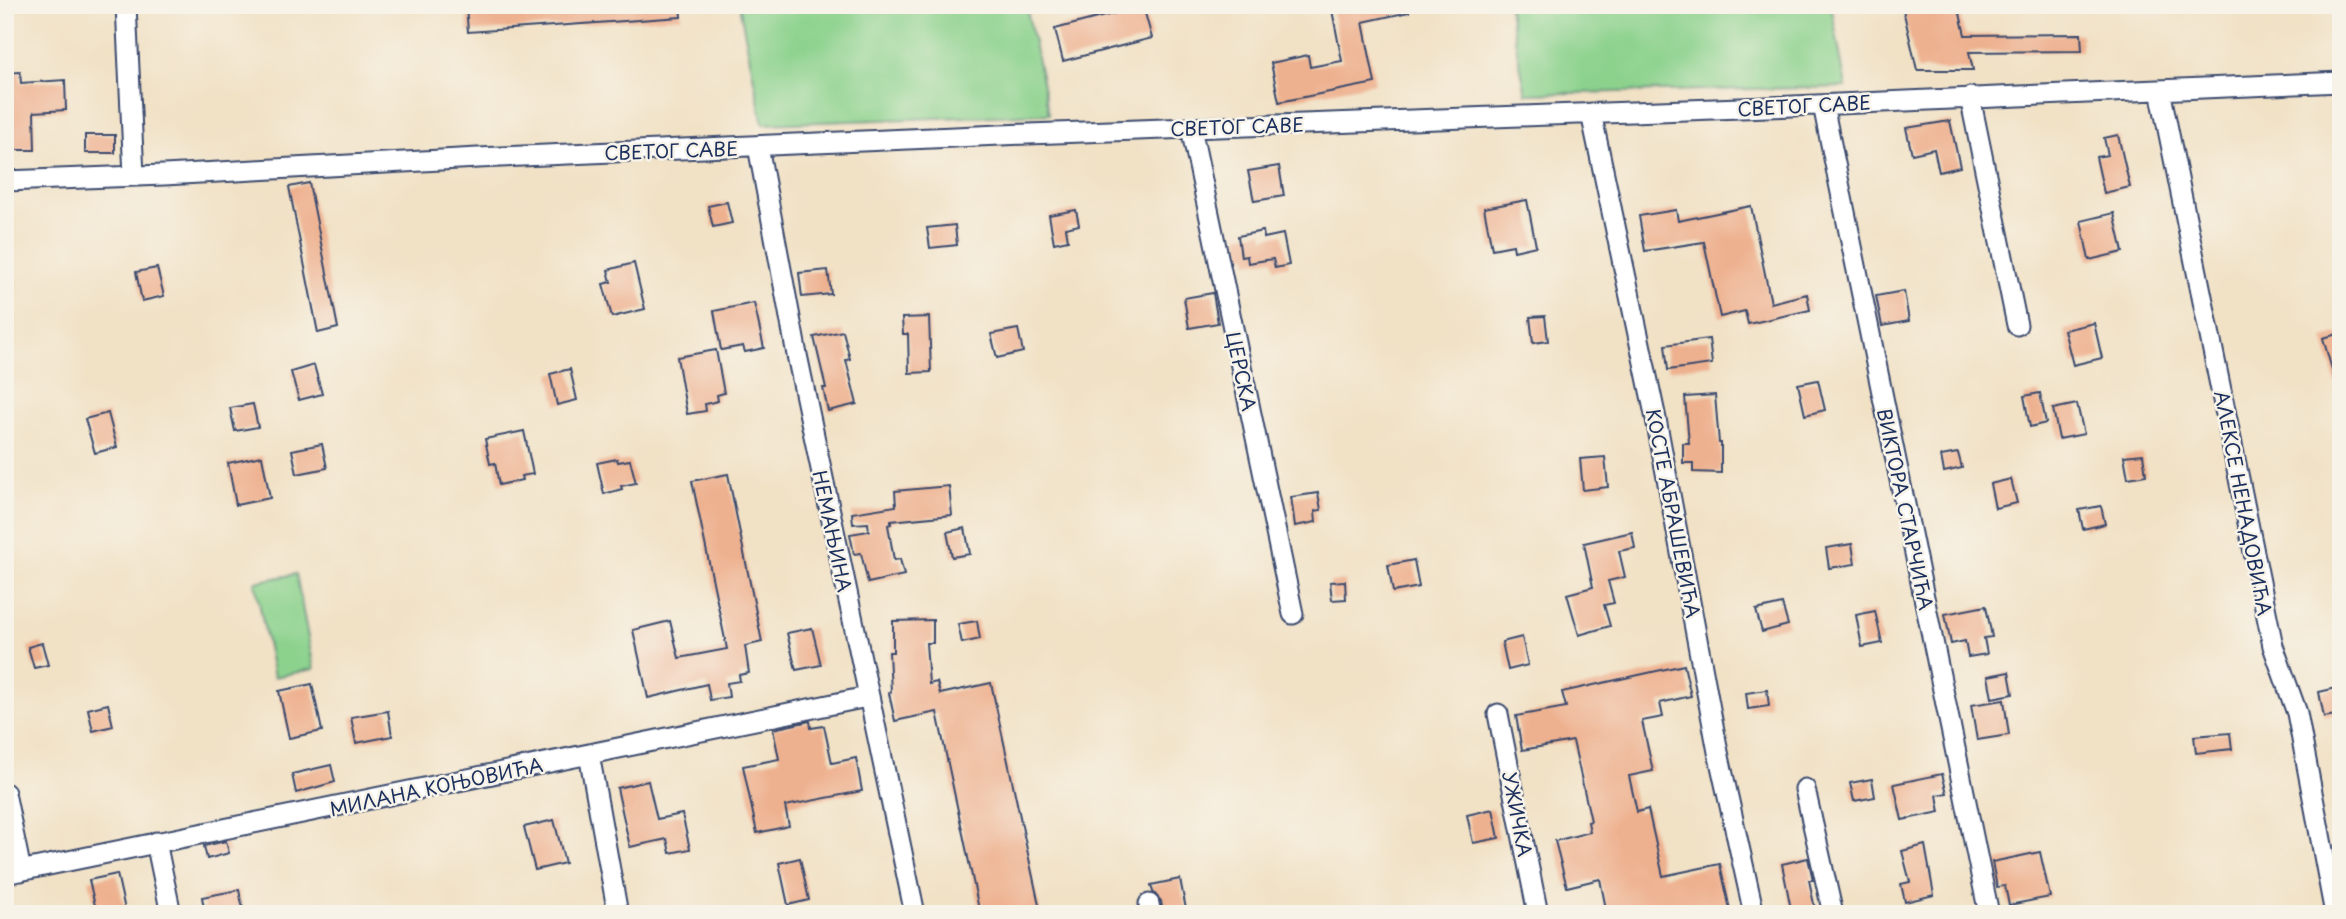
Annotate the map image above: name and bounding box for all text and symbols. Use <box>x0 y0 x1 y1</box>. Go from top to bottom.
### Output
street label: СВЕТОГ САВЕ <box>1737 88 1871 122</box>
street label: СВЕТОГ САВЕ <box>1170 110 1304 142</box>
street label: СВЕТОГ САВЕ <box>604 134 738 166</box>
street label: ЦЕРСКА <box>1220 329 1264 413</box>
street label: АЛЕКСЕ НЕНАДОВИЋА <box>2208 388 2280 618</box>
street label: КОСТЕ АБРАШЕВИЋА <box>1640 406 1708 620</box>
street label: ВИКТОРА СТАРЧИЋА <box>1871 406 1941 612</box>
street label: НЕМАЊИНА <box>806 468 860 594</box>
street label: МИЛАНА КОЊОВИЋА <box>327 750 545 822</box>
street label: УЖИЧКА <box>1496 769 1540 859</box>

